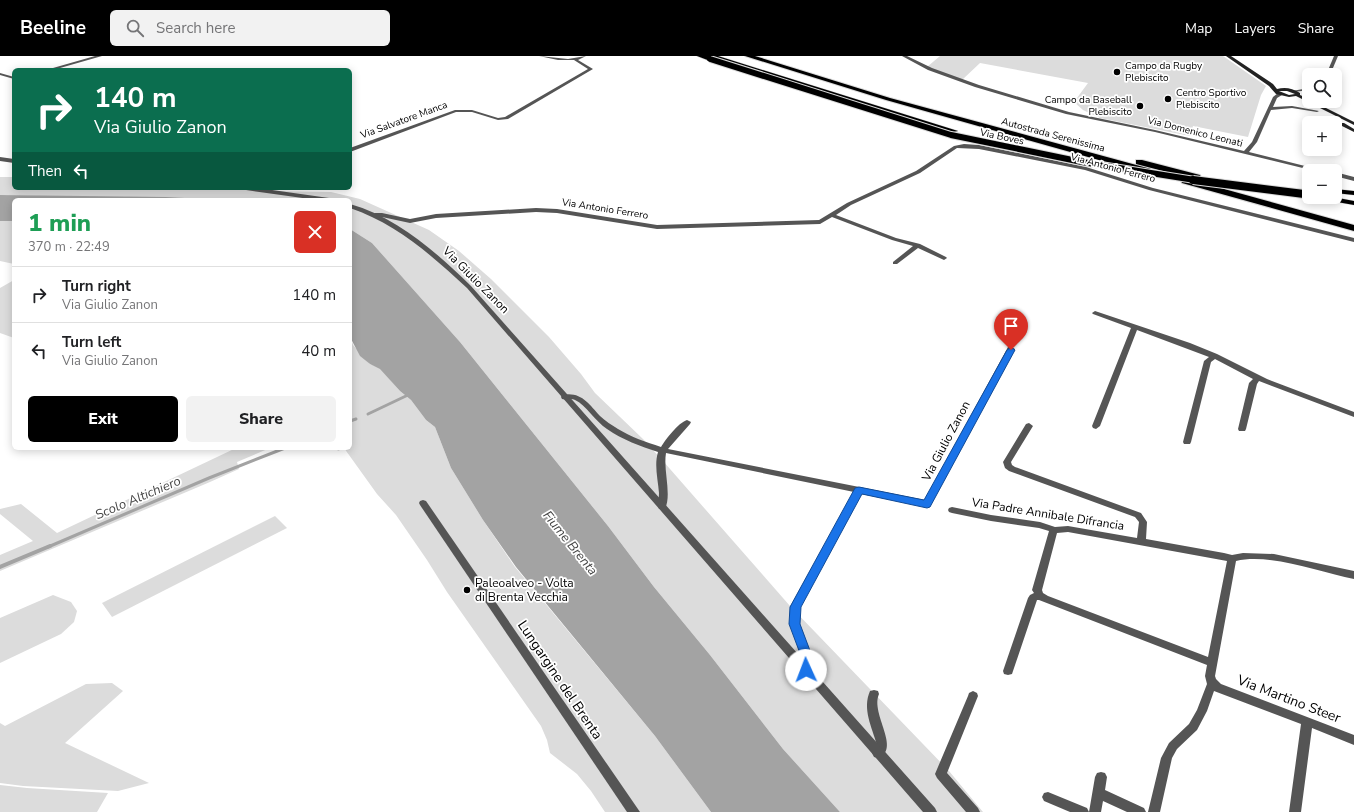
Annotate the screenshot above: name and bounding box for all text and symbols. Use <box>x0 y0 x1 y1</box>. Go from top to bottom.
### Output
search box <box>110 10 390 46</box>
text: Beeline <box>20 15 86 41</box>
icon: search <box>124 17 146 39</box>
text: Search here <box>156 18 236 38</box>
text: Map <box>1185 19 1212 38</box>
text: Layers <box>1234 19 1276 38</box>
text: Share <box>1298 19 1334 38</box>
place label: Campo da Rugby Plebiscito <box>1125 59 1203 85</box>
marker: Campo da Rugby Plebiscito <box>1112 67 1122 77</box>
map controls <box>1302 68 1342 204</box>
button: search <box>1302 68 1342 108</box>
text: 140 m <box>94 79 177 117</box>
icon: right <box>28 84 80 136</box>
place label: Centro Sportivo Plebiscito <box>1176 86 1247 112</box>
place label: Campo da Baseball Plebiscito <box>1045 93 1132 119</box>
marker: Centro Sportivo Plebiscito <box>1163 94 1173 104</box>
street label: Via Salvatore Manca <box>358 98 449 143</box>
marker: Campo da Baseball Plebiscito <box>1135 101 1145 111</box>
street label: Via Domenico Leonati <box>1145 113 1244 151</box>
street label: Autostrada Serenissima <box>1000 114 1106 156</box>
text: Via Giulio Zanon <box>94 115 227 139</box>
button: + <box>1302 116 1342 156</box>
street label: Via Boves <box>978 125 1025 149</box>
street label: Via Antonio Ferrero <box>1068 150 1157 186</box>
icon: left <box>70 160 92 182</box>
text: Then <box>28 161 62 181</box>
button: − <box>1302 164 1342 204</box>
street label: Via Antonio Ferrero <box>560 195 650 223</box>
text: 1 min <box>28 207 91 239</box>
button: close <box>294 211 336 253</box>
text: 370 m · 22:49 <box>28 238 110 256</box>
street label: Via Giulio Zanon <box>438 242 513 317</box>
text: Turn right <box>62 276 131 296</box>
icon: right <box>28 284 50 306</box>
text: 140 m <box>292 285 336 305</box>
text: Via Giulio Zanon <box>62 296 158 314</box>
pin <box>994 309 1028 350</box>
icon: arrive <box>1000 315 1022 337</box>
text: Turn left <box>62 332 121 352</box>
icon: left <box>28 340 50 362</box>
text: 40 m <box>301 341 336 361</box>
text: Via Giulio Zanon <box>62 352 158 370</box>
button: Exit <box>28 396 178 442</box>
button: Share <box>186 396 336 442</box>
street label: Via Giulio Zanon <box>918 398 974 485</box>
water label: Scolo Altichiero <box>92 472 184 524</box>
street label: Via Padre Annibale Difrancia <box>970 494 1125 534</box>
water label: Fiume Brenta <box>538 507 602 579</box>
place label: Paleoalveo - Volta di Brenta Vecchia <box>475 575 574 605</box>
marker: Paleoalveo - Volta di Brenta Vecchia <box>462 585 472 595</box>
street label: Lungargine del Brenta <box>513 617 607 743</box>
position arrow <box>785 649 827 691</box>
street label: Via Martino Steer <box>1234 670 1344 727</box>

